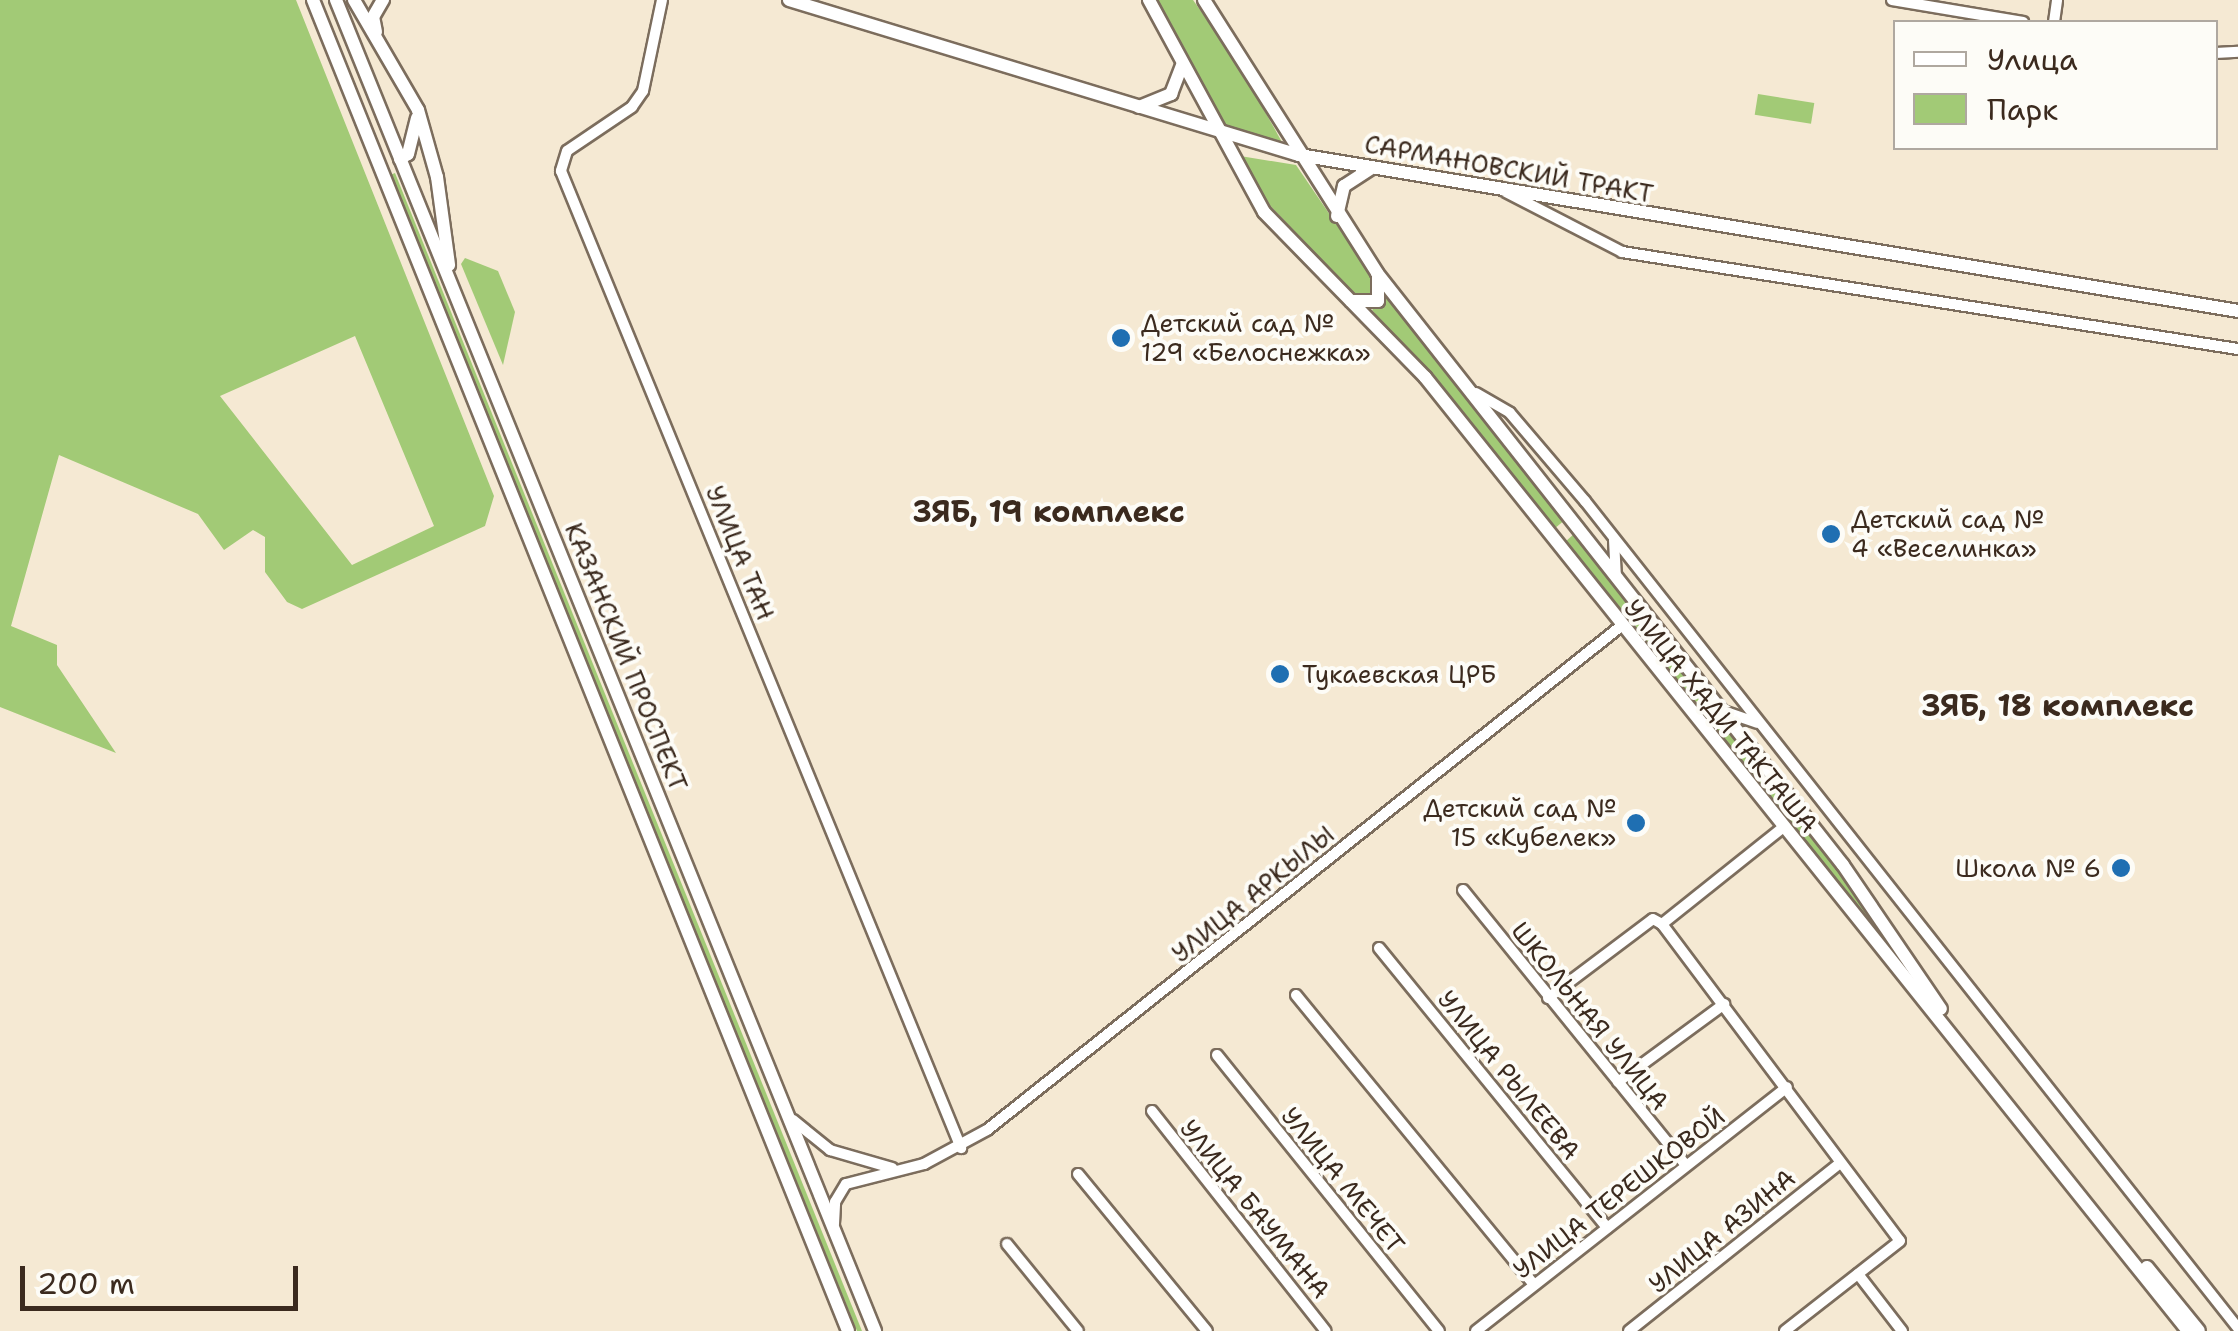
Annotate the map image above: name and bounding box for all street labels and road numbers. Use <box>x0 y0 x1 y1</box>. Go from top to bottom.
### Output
street label: САРМАНОВСКИЙ ТРАКТ <box>1362 129 1656 209</box>
street label: УЛИЦА ТАН <box>699 481 781 625</box>
street label: КАЗАНСКИЙ ПРОСПЕКТ <box>558 518 694 796</box>
street label: УЛИЦА ХАДИ ТАКТАША <box>1618 593 1824 839</box>
street label: УЛИЦА АРКЫЛЫ <box>1166 819 1340 969</box>
street label: ШКОЛЬНАЯ УЛИЦА <box>1505 916 1675 1116</box>
street label: УЛИЦА РЫЛЕЕВА <box>1432 984 1586 1166</box>
street label: УЛИЦА МЕЧЕТ <box>1275 1101 1411 1259</box>
street label: УЛИЦА ТЕРЕШКОВОЙ <box>1507 1101 1731 1285</box>
street label: УЛИЦА БАУМАНА <box>1174 1114 1336 1304</box>
street label: УЛИЦА АЗИНА <box>1643 1163 1801 1299</box>

